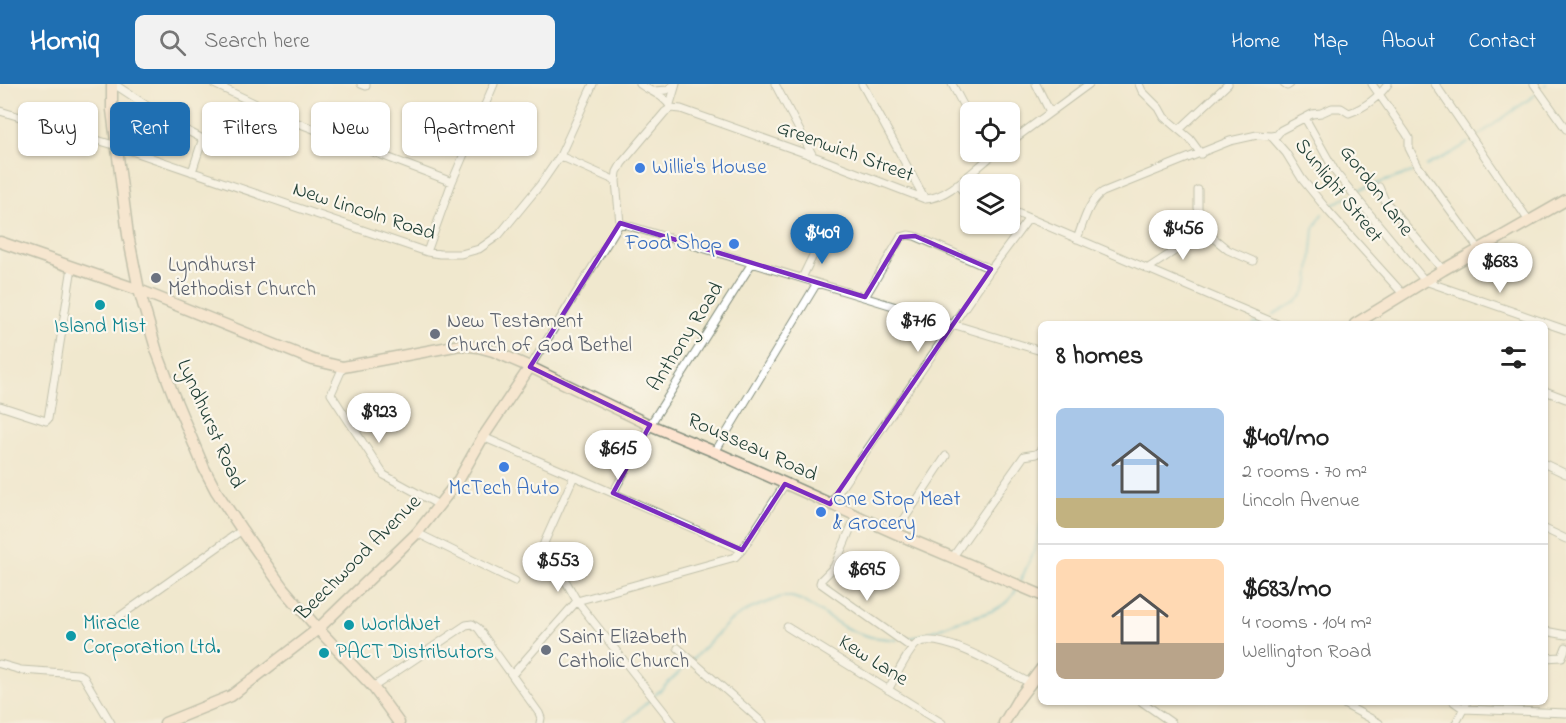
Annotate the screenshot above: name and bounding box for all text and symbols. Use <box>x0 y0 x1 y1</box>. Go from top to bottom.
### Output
search box <box>135 15 555 69</box>
text: Homiq <box>30 22 99 63</box>
icon: search <box>156 26 189 59</box>
text: Search here <box>204 26 310 58</box>
text: Home <box>1231 27 1280 57</box>
text: Map <box>1313 27 1348 57</box>
text: About <box>1381 27 1435 57</box>
text: Contact <box>1468 27 1536 57</box>
chip: Buy <box>18 102 98 156</box>
chip: Rent <box>110 102 190 156</box>
chip: Filters <box>202 102 299 156</box>
chip: New <box>311 102 390 156</box>
chip: Apartment <box>402 102 537 156</box>
map controls <box>960 102 1020 234</box>
button: locate <box>960 102 1020 162</box>
street label: Greenwich Street <box>772 113 918 191</box>
street label: Sunlight Street <box>1285 132 1390 251</box>
street label: Gordon Lane <box>1332 139 1421 244</box>
place label: Willie's House <box>652 153 767 183</box>
marker: Willie's House <box>633 161 647 175</box>
button: layers <box>960 174 1020 234</box>
street label: New Lincoln Road <box>289 175 440 249</box>
pin: $456 <box>1147 210 1219 261</box>
pin: $409 <box>786 214 858 265</box>
text: $456 <box>1163 215 1203 244</box>
text: $409 <box>805 219 840 248</box>
place label: Food Shop <box>625 229 722 259</box>
marker: Food Shop <box>727 237 741 251</box>
pin: $683 <box>1464 243 1536 294</box>
text: $683 <box>1482 248 1518 277</box>
place label: Lyndhurst Methodist Church <box>168 251 316 305</box>
marker: Lyndhurst Methodist Church <box>149 271 163 285</box>
street label: Anthony Road <box>640 276 733 399</box>
marker: Island Mist <box>93 298 107 312</box>
pin: $716 <box>882 302 954 353</box>
place label: New Testament Church of God Bethel <box>447 307 632 361</box>
text: $716 <box>900 307 936 336</box>
place label: Island Mist <box>54 312 146 342</box>
marker: New Testament Church of God Bethel <box>428 327 442 341</box>
text: 8 homes <box>1056 338 1143 376</box>
icon: filters <box>1497 341 1530 374</box>
street label: Lyndhurst Road <box>166 355 252 494</box>
pin: $923 <box>343 393 415 444</box>
text: $923 <box>361 398 397 427</box>
street label: Rousseau Road <box>682 406 822 490</box>
text: $409/mo <box>1242 420 1329 458</box>
pin: $615 <box>582 430 654 481</box>
icon: home <box>1104 432 1176 504</box>
text: $615 <box>599 435 637 464</box>
text: 2 rooms · 70 m² <box>1242 458 1367 487</box>
marker: McTech Auto <box>497 460 511 474</box>
place label: McTech Auto <box>449 474 560 504</box>
place label: One Stop Meat & Grocery <box>833 485 961 541</box>
text: Lincoln Avenue <box>1242 487 1360 516</box>
street label: Beechwood Avenue <box>288 488 429 629</box>
marker: One Stop Meat & Grocery <box>814 505 828 519</box>
pin: $553 <box>522 542 594 593</box>
text: $553 <box>536 547 580 576</box>
pin: $695 <box>831 551 903 602</box>
text: $695 <box>848 556 886 585</box>
text: $683/mo <box>1242 571 1331 609</box>
icon: home <box>1104 583 1176 655</box>
place label: Miracle Corporation Ltd. <box>83 609 220 663</box>
text: 4 rooms · 104 m² <box>1242 609 1372 638</box>
place label: WorldNet <box>361 610 441 640</box>
marker: WorldNet <box>342 618 356 632</box>
place label: Saint Elizabeth Catholic Church <box>558 623 689 677</box>
street label: Kew Lane <box>832 628 914 695</box>
marker: Miracle Corporation Ltd. <box>64 629 78 643</box>
place label: PACT Distributors <box>336 638 494 668</box>
text: Wellington Road <box>1242 638 1371 667</box>
marker: Saint Elizabeth Catholic Church <box>539 643 553 657</box>
marker: PACT Distributors <box>317 646 331 660</box>

